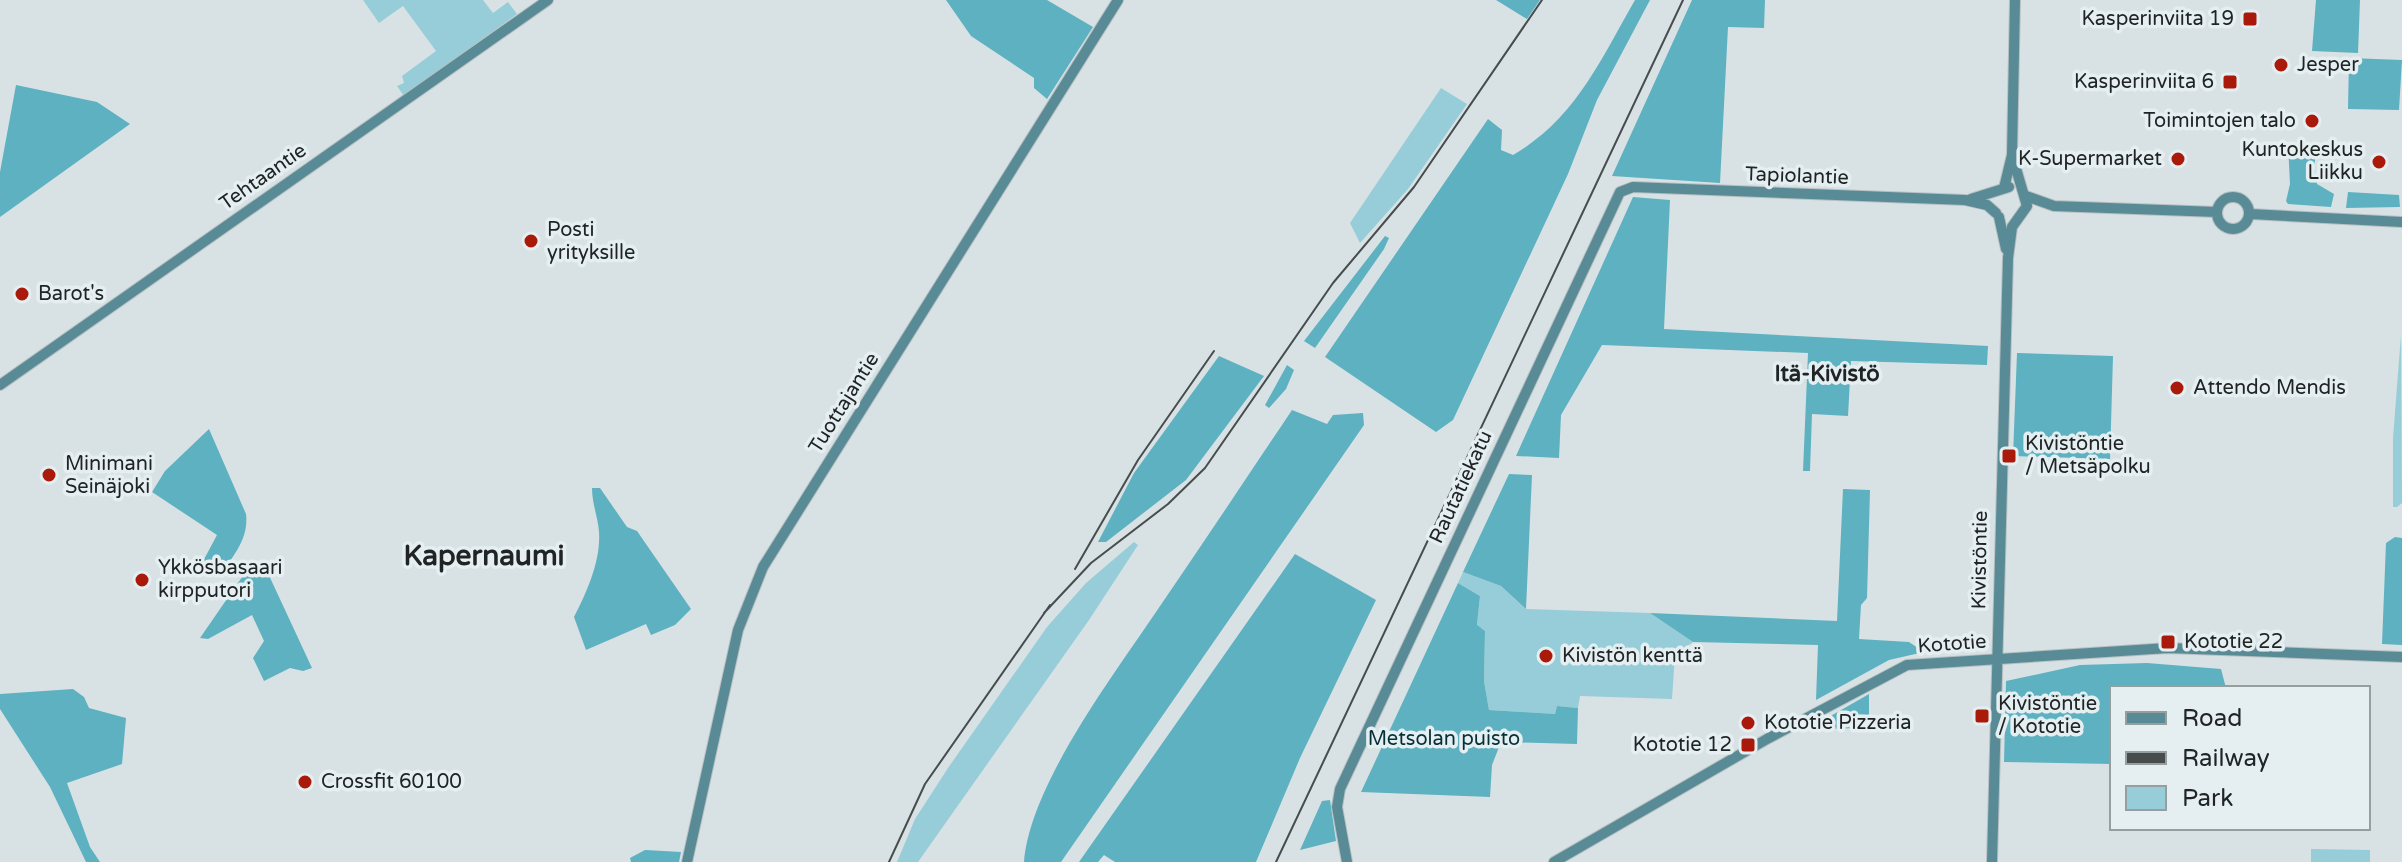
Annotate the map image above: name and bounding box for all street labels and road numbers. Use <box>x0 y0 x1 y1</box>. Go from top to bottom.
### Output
street label: Tehtaantie <box>215 138 311 216</box>
street label: Tapiolantie <box>1745 162 1849 190</box>
street label: Tuottajantie <box>804 348 884 458</box>
street label: Rautatiekatu <box>1424 427 1498 547</box>
street label: Kivistöntie <box>1967 510 1993 610</box>
street label: Kototie <box>1917 630 1987 658</box>

